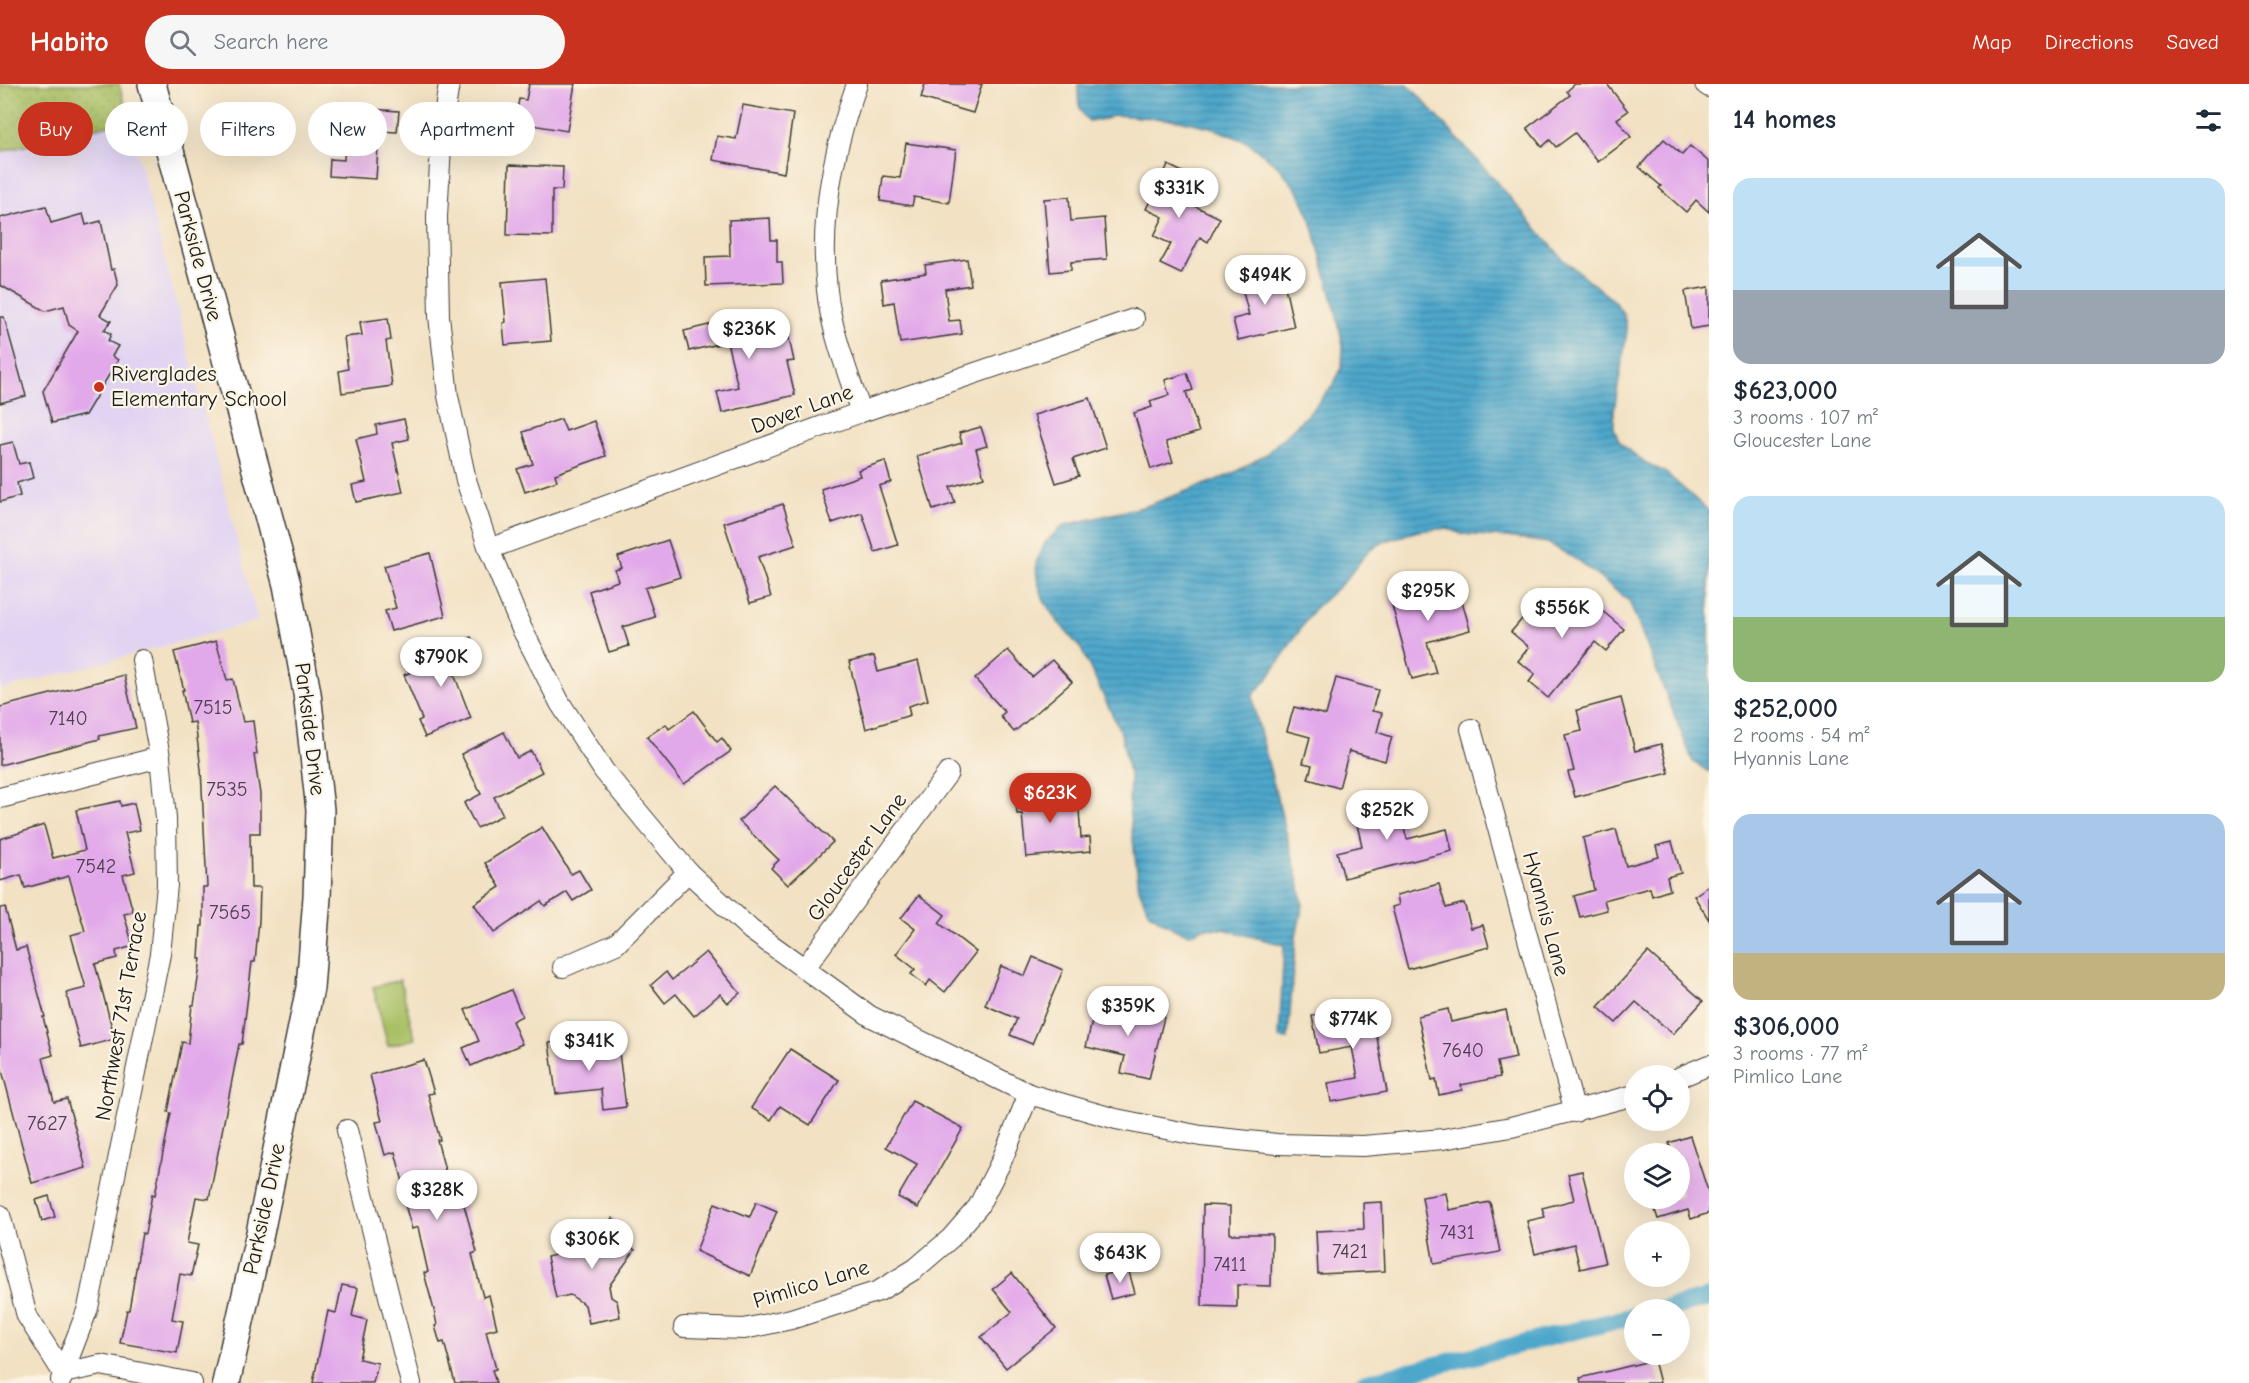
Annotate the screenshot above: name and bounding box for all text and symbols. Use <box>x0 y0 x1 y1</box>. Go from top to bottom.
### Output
search box <box>145 15 565 69</box>
text: Habito <box>30 26 109 58</box>
icon: search <box>166 26 199 59</box>
text: Search here <box>214 29 328 55</box>
text: Map <box>1972 30 2012 54</box>
text: Directions <box>2045 30 2134 54</box>
text: Saved <box>2167 30 2219 54</box>
chip: Buy <box>18 102 93 156</box>
chip: Rent <box>105 102 188 156</box>
chip: Filters <box>200 102 296 156</box>
chip: New <box>308 102 387 156</box>
chip: Apartment <box>399 102 535 156</box>
icon: filters <box>2192 104 2225 137</box>
text: 14 homes <box>1733 105 1836 135</box>
pin: $331K <box>1137 168 1221 219</box>
text: $331K <box>1154 176 1204 199</box>
street label: Parkside Drive <box>168 188 228 324</box>
icon: home <box>1925 217 2033 325</box>
pin: $494K <box>1223 255 1307 306</box>
text: $494K <box>1239 263 1291 286</box>
pin: $236K <box>707 309 791 360</box>
text: $236K <box>722 317 776 340</box>
place label: Riverglades Elementary School <box>111 361 287 412</box>
text: $623,000 <box>1733 376 1838 406</box>
street label: Dover Lane <box>748 379 856 439</box>
marker: Riverglades Elementary School <box>92 380 106 394</box>
text: 3 rooms · 107 m² <box>1733 406 1878 429</box>
text: Gloucester Lane <box>1733 429 1871 452</box>
icon: home <box>1925 535 2033 643</box>
pin: $295K <box>1386 571 1470 622</box>
text: $295K <box>1401 579 1455 602</box>
pin: $556K <box>1520 588 1604 639</box>
text: $556K <box>1535 596 1590 619</box>
pin: $790K <box>399 637 483 688</box>
text: $790K <box>414 645 468 668</box>
street label: Parkside Drive <box>289 661 331 797</box>
text: $252,000 <box>1733 694 1838 724</box>
house number: 7515 <box>193 696 233 719</box>
house number: 7140 <box>48 707 88 730</box>
text: 2 rooms · 54 m² <box>1733 724 1869 747</box>
text: Hyannis Lane <box>1733 747 1849 770</box>
pin: $623K <box>1008 773 1092 824</box>
house number: 7535 <box>206 778 248 801</box>
text: $623K <box>1023 781 1077 804</box>
street label: Gloucester Lane <box>802 788 912 926</box>
pin: $252K <box>1345 790 1429 841</box>
text: $252K <box>1360 798 1414 821</box>
street label: Hyannis Lane <box>1517 849 1575 979</box>
icon: home <box>1925 853 2033 961</box>
house number: 7542 <box>76 855 116 878</box>
house number: 7565 <box>209 901 251 924</box>
street label: Northwest 71st Terrace <box>90 909 152 1123</box>
pin: $359K <box>1086 986 1170 1037</box>
text: $359K <box>1101 994 1155 1017</box>
pin: $774K <box>1311 999 1395 1050</box>
text: $774K <box>1328 1007 1378 1030</box>
text: $306,000 <box>1733 1012 1840 1042</box>
pin: $341K <box>547 1021 631 1072</box>
text: $341K <box>564 1029 614 1052</box>
house number: 7640 <box>1442 1039 1484 1062</box>
text: 3 rooms · 77 m² <box>1733 1042 1867 1065</box>
map controls <box>1624 1065 1690 1365</box>
button: locate <box>1624 1065 1690 1131</box>
text: Pimlico Lane <box>1733 1065 1842 1088</box>
house number: 7627 <box>27 1112 68 1135</box>
street label: Parkside Drive <box>237 1141 291 1277</box>
button: layers <box>1624 1143 1690 1209</box>
pin: $328K <box>395 1170 479 1221</box>
text: $328K <box>410 1178 464 1201</box>
pin: $306K <box>550 1219 634 1270</box>
house number: 7431 <box>1439 1221 1475 1244</box>
button: + <box>1624 1221 1690 1287</box>
text: $306K <box>564 1227 620 1250</box>
pin: $643K <box>1078 1233 1162 1284</box>
house number: 7421 <box>1332 1240 1368 1263</box>
text: $643K <box>1094 1241 1147 1264</box>
house number: 7411 <box>1213 1253 1247 1276</box>
street label: Pimlico Lane <box>750 1254 872 1314</box>
button: − <box>1624 1299 1690 1365</box>

